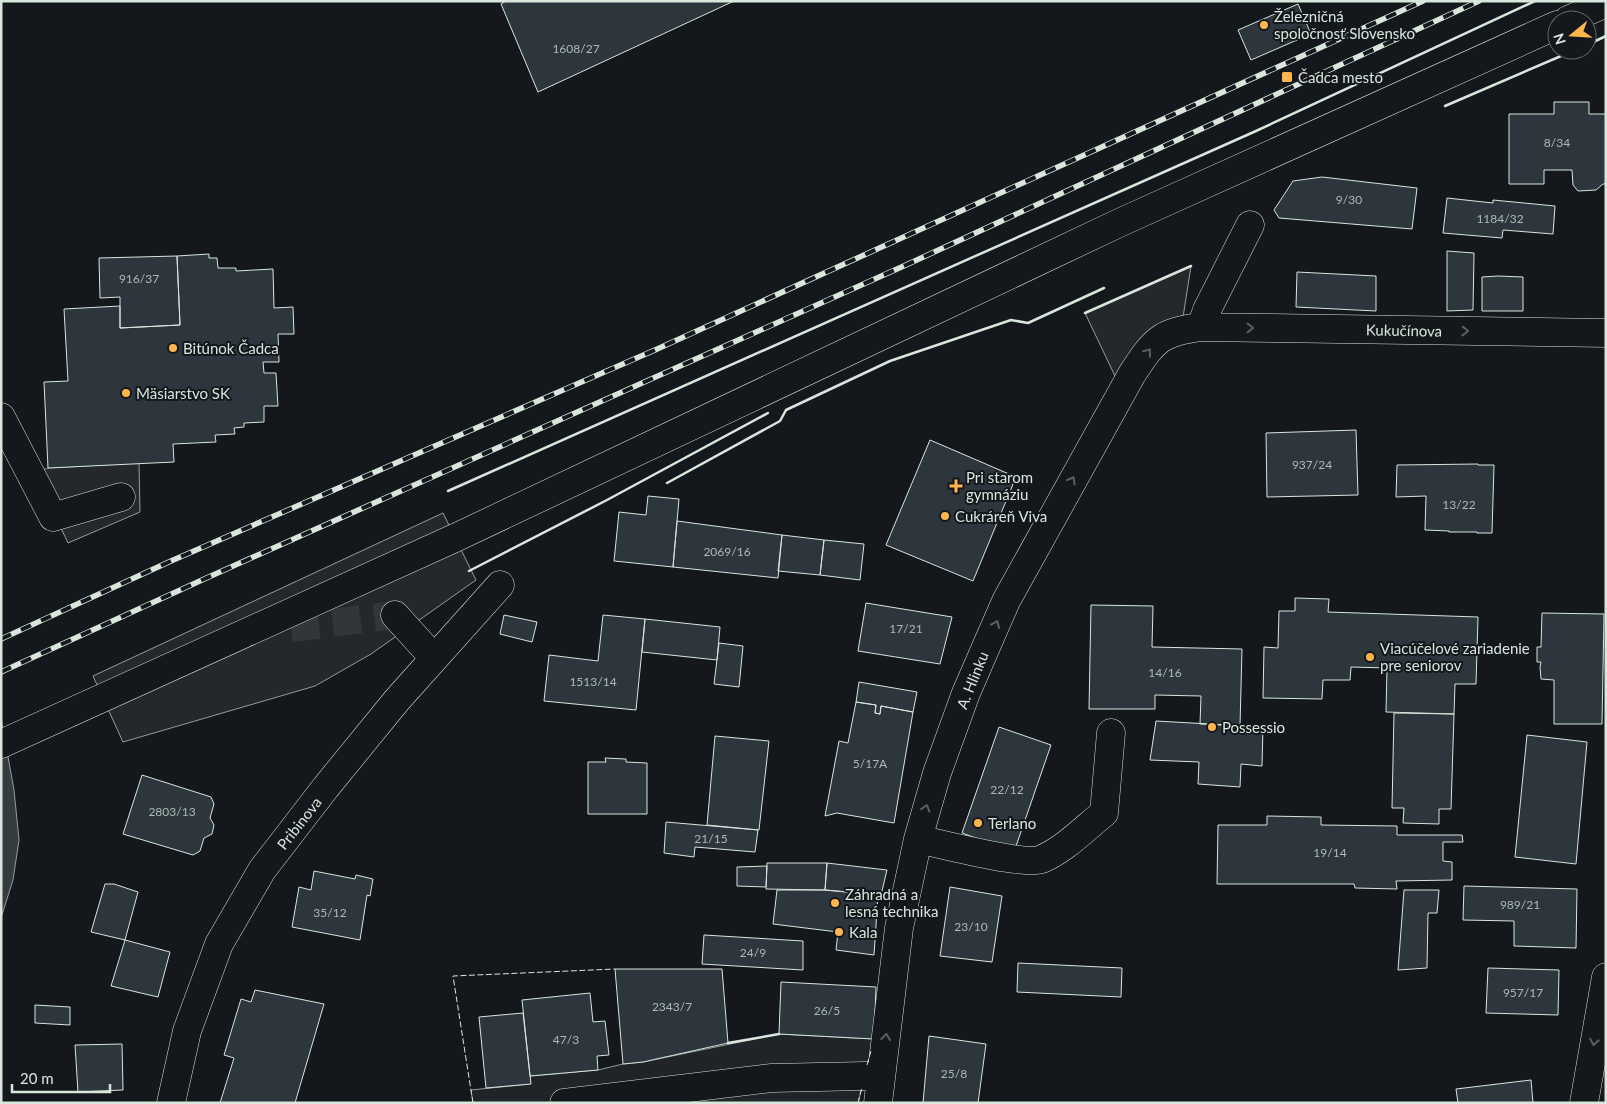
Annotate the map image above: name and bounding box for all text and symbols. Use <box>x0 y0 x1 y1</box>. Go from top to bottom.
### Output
place label: Železničná spoločnosť Slovensko <box>1274 7 1415 42</box>
north arrow <box>1547 10 1597 60</box>
marker: Železničná spoločnosť Slovensko <box>1258 19 1270 31</box>
text: N <box>1549 31 1569 47</box>
house number: 1608/27 <box>552 41 600 56</box>
place label: Čadca mesto <box>1298 68 1383 86</box>
marker: Čadca mesto <box>1280 70 1294 84</box>
house number: 8/34 <box>1544 135 1570 150</box>
house number: 9/30 <box>1336 192 1362 207</box>
house number: 1184/32 <box>1476 211 1524 226</box>
house number: 916/37 <box>119 271 159 286</box>
street label: Kukučínova <box>1366 320 1442 340</box>
one-way arrow <box>1246 323 1254 333</box>
one-way arrow <box>1462 326 1469 336</box>
place label: Bitúnok Čadca <box>183 339 279 357</box>
marker: Bitúnok Čadca <box>167 342 179 354</box>
one-way arrow <box>1142 349 1150 358</box>
place label: Mäsiarstvo SK <box>136 384 230 402</box>
marker: Mäsiarstvo SK <box>120 387 132 399</box>
house number: 937/24 <box>1292 457 1332 472</box>
place label: Pri starom gymnáziu <box>966 468 1033 503</box>
one-way arrow <box>1066 477 1076 486</box>
marker: Pri starom gymnáziu <box>950 480 962 492</box>
house number: 13/22 <box>1442 497 1476 512</box>
place label: Cukráreň Viva <box>955 507 1047 525</box>
marker: Cukráreň Viva <box>939 510 951 522</box>
house number: 2069/16 <box>703 544 751 559</box>
one-way arrow <box>989 620 1000 629</box>
house number: 17/21 <box>889 621 923 636</box>
place label: Viacúčelové zariadenie pre seniorov <box>1380 639 1530 674</box>
street label: A. Hlinku <box>952 649 992 711</box>
marker: Viacúčelové zariadenie pre seniorov <box>1364 651 1376 663</box>
house number: 14/16 <box>1148 665 1182 680</box>
house number: 1513/14 <box>569 674 617 689</box>
place label: Possessio <box>1222 718 1285 736</box>
marker: Possessio <box>1206 721 1218 733</box>
house number: 5/17A <box>853 756 888 771</box>
house number: 22/12 <box>990 782 1024 797</box>
street label: Pribinova <box>273 793 325 853</box>
house number: 2803/13 <box>148 804 196 819</box>
one-way arrow <box>921 805 931 813</box>
place label: Terlano <box>988 814 1036 832</box>
marker: Terlano <box>972 817 984 829</box>
house number: 21/15 <box>694 831 728 846</box>
house number: 19/14 <box>1313 845 1347 860</box>
place label: Záhradná a lesná technika <box>845 885 938 920</box>
marker: Záhradná a lesná technika <box>829 897 841 909</box>
house number: 989/21 <box>1500 897 1540 912</box>
house number: 35/12 <box>313 905 347 920</box>
house number: 23/10 <box>954 919 988 934</box>
place label: Kala <box>849 923 877 941</box>
marker: Kala <box>833 926 845 938</box>
house number: 24/9 <box>740 945 766 960</box>
house number: 957/17 <box>1503 985 1543 1000</box>
house number: 2343/7 <box>652 999 692 1014</box>
house number: 26/5 <box>814 1003 840 1018</box>
house number: 47/3 <box>553 1032 579 1047</box>
one-way arrow <box>880 1033 891 1041</box>
one-way arrow <box>1590 1038 1600 1047</box>
scale bar <box>12 1062 110 1094</box>
house number: 25/8 <box>941 1066 967 1081</box>
text: 20 m <box>20 1069 54 1087</box>

